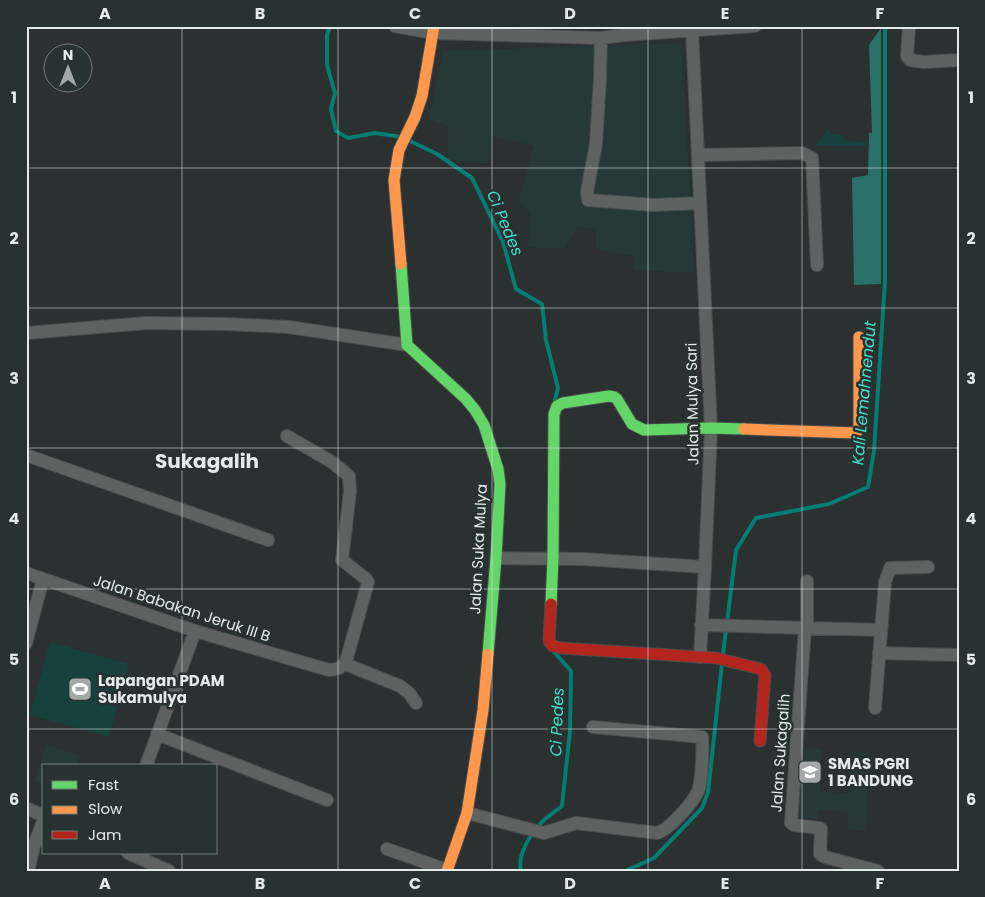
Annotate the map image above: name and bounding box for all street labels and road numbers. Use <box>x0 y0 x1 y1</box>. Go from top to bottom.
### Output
street label: Jalan Mulya Sari <box>680 343 704 465</box>
street label: Jalan Suka Mulya <box>464 483 492 615</box>
street label: Jalan Babakan Jeruk III B <box>91 569 273 647</box>
street label: Jalan Sukagalih <box>765 693 795 813</box>

